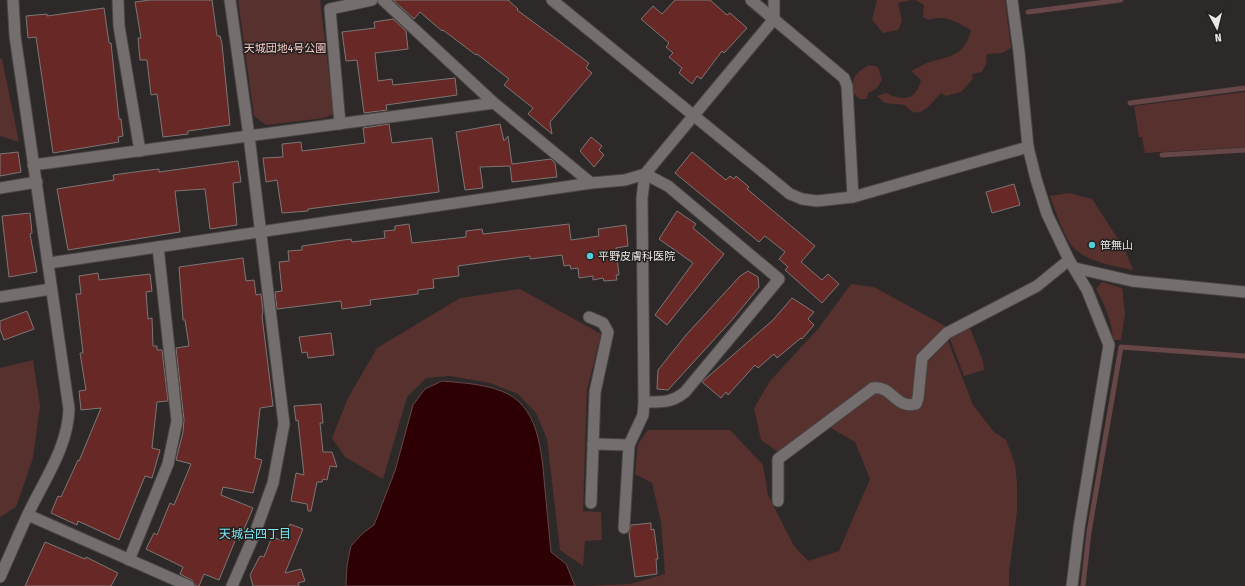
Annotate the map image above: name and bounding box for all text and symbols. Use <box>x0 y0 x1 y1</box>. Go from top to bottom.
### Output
north arrow <box>1197 8 1237 48</box>
text: N <box>1214 31 1222 44</box>
park label: 天城団地4号公園 <box>244 42 326 55</box>
place label: 笹無山 <box>1100 239 1133 252</box>
marker: 笹無山 <box>1087 240 1097 250</box>
place label: 平野皮膚科医院 <box>598 250 675 263</box>
marker: 平野皮膚科医院 <box>585 251 595 261</box>
district label: 天城台四丁目 <box>219 527 291 541</box>

